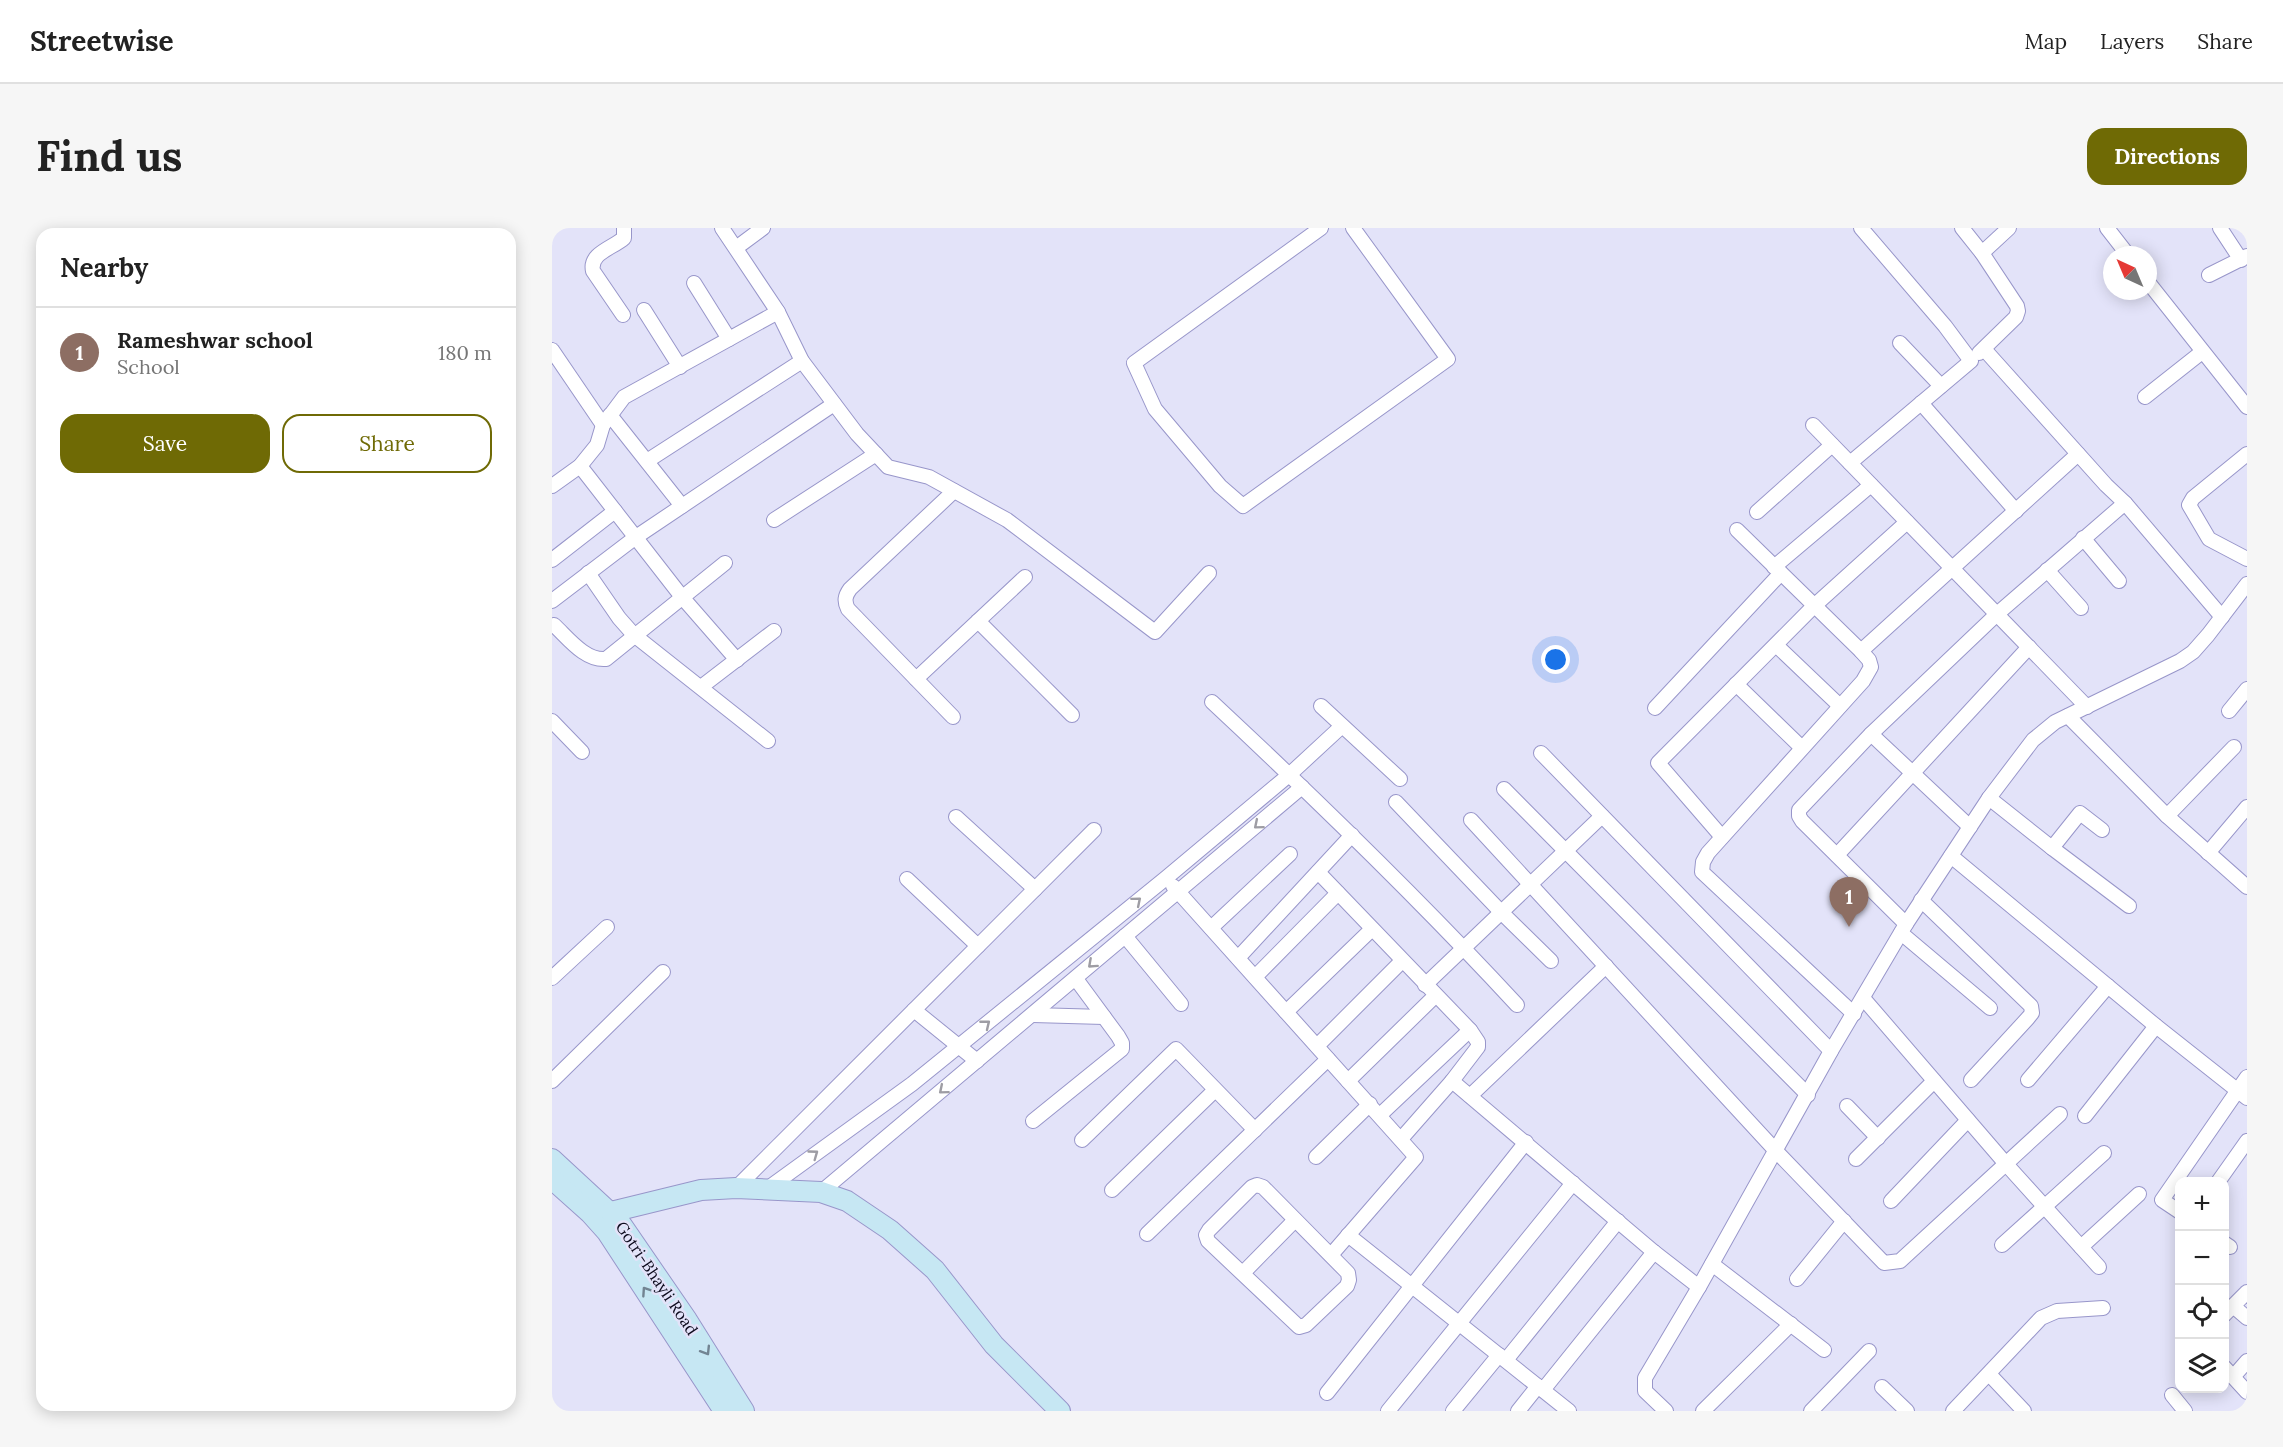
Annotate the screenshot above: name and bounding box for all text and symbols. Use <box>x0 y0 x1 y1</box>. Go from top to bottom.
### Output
text: Streetwise <box>30 23 174 59</box>
text: Map <box>2024 28 2067 55</box>
text: Layers <box>2100 28 2164 55</box>
text: Share <box>2197 28 2253 55</box>
button: Directions <box>2087 128 2247 185</box>
text: Find us <box>36 129 182 183</box>
north arrow <box>2103 246 2157 300</box>
text: Nearby <box>60 251 148 284</box>
text: Rameshwar school <box>117 326 313 354</box>
text: 1 <box>75 340 84 365</box>
text: 180 m <box>438 340 492 365</box>
text: School <box>117 354 180 379</box>
button: Save <box>60 414 270 473</box>
button: Share <box>282 414 492 473</box>
your location <box>1541 645 1570 674</box>
one-way arrow <box>1254 818 1265 829</box>
pin: 1 <box>1830 878 1868 927</box>
one-way arrow <box>1131 897 1142 908</box>
one-way arrow <box>1089 957 1099 968</box>
one-way arrow <box>979 1020 990 1031</box>
one-way arrow <box>939 1083 950 1094</box>
one-way arrow <box>807 1151 818 1162</box>
map controls <box>2175 1177 2229 1393</box>
button: + <box>2175 1177 2229 1231</box>
street label: Gotri-Bhayli Road <box>612 1217 703 1339</box>
button: − <box>2175 1231 2229 1285</box>
button: locate <box>2175 1285 2229 1339</box>
one-way arrow <box>643 1287 654 1298</box>
button: layers <box>2175 1339 2229 1393</box>
one-way arrow <box>699 1344 710 1355</box>

